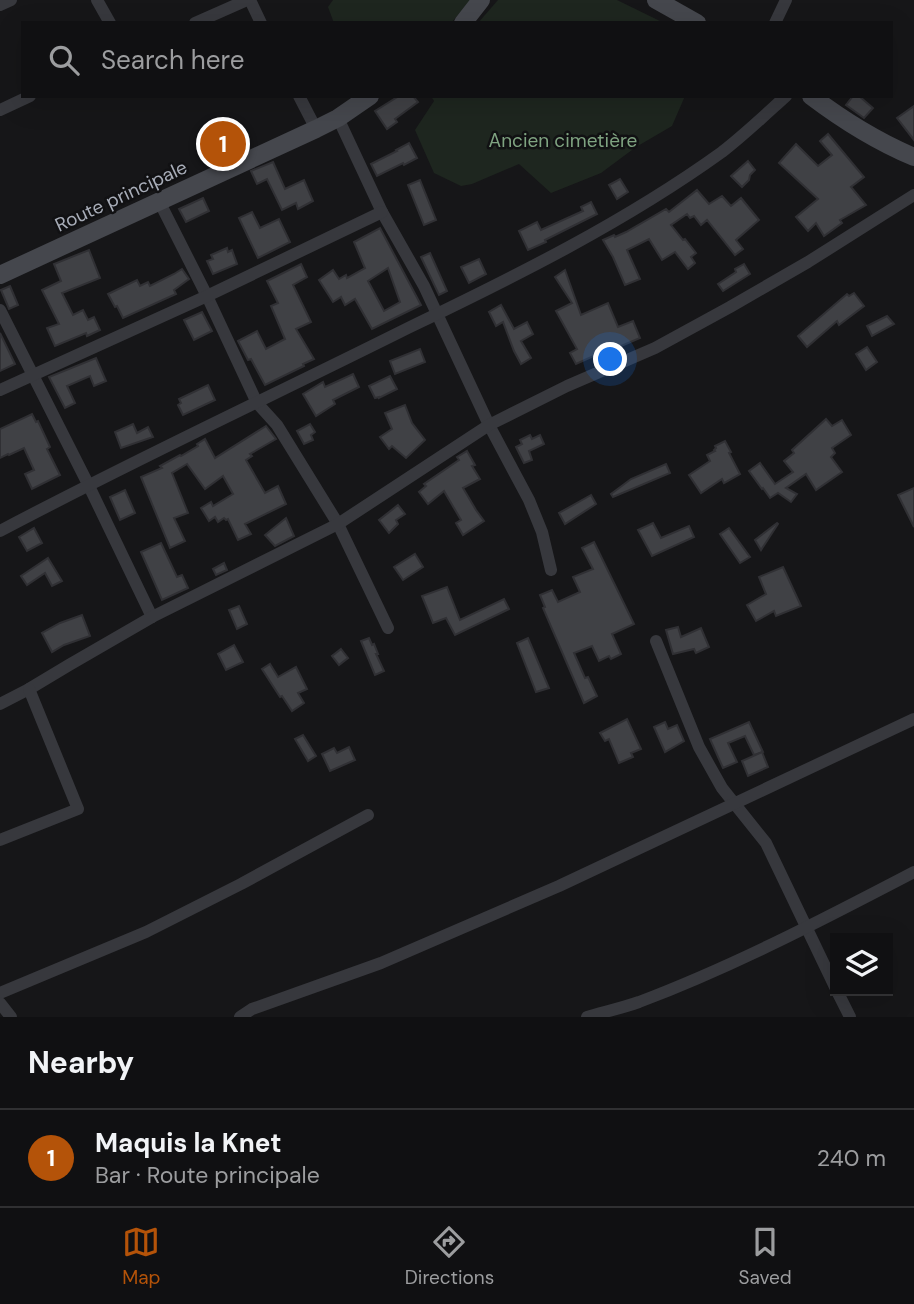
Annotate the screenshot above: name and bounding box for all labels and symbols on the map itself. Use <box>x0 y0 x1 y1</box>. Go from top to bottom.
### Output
pin: 1 <box>200 118 246 170</box>
park label: Ancien cimetière <box>489 128 637 153</box>
street label: Route principale <box>51 154 191 238</box>
your location <box>593 342 627 376</box>

